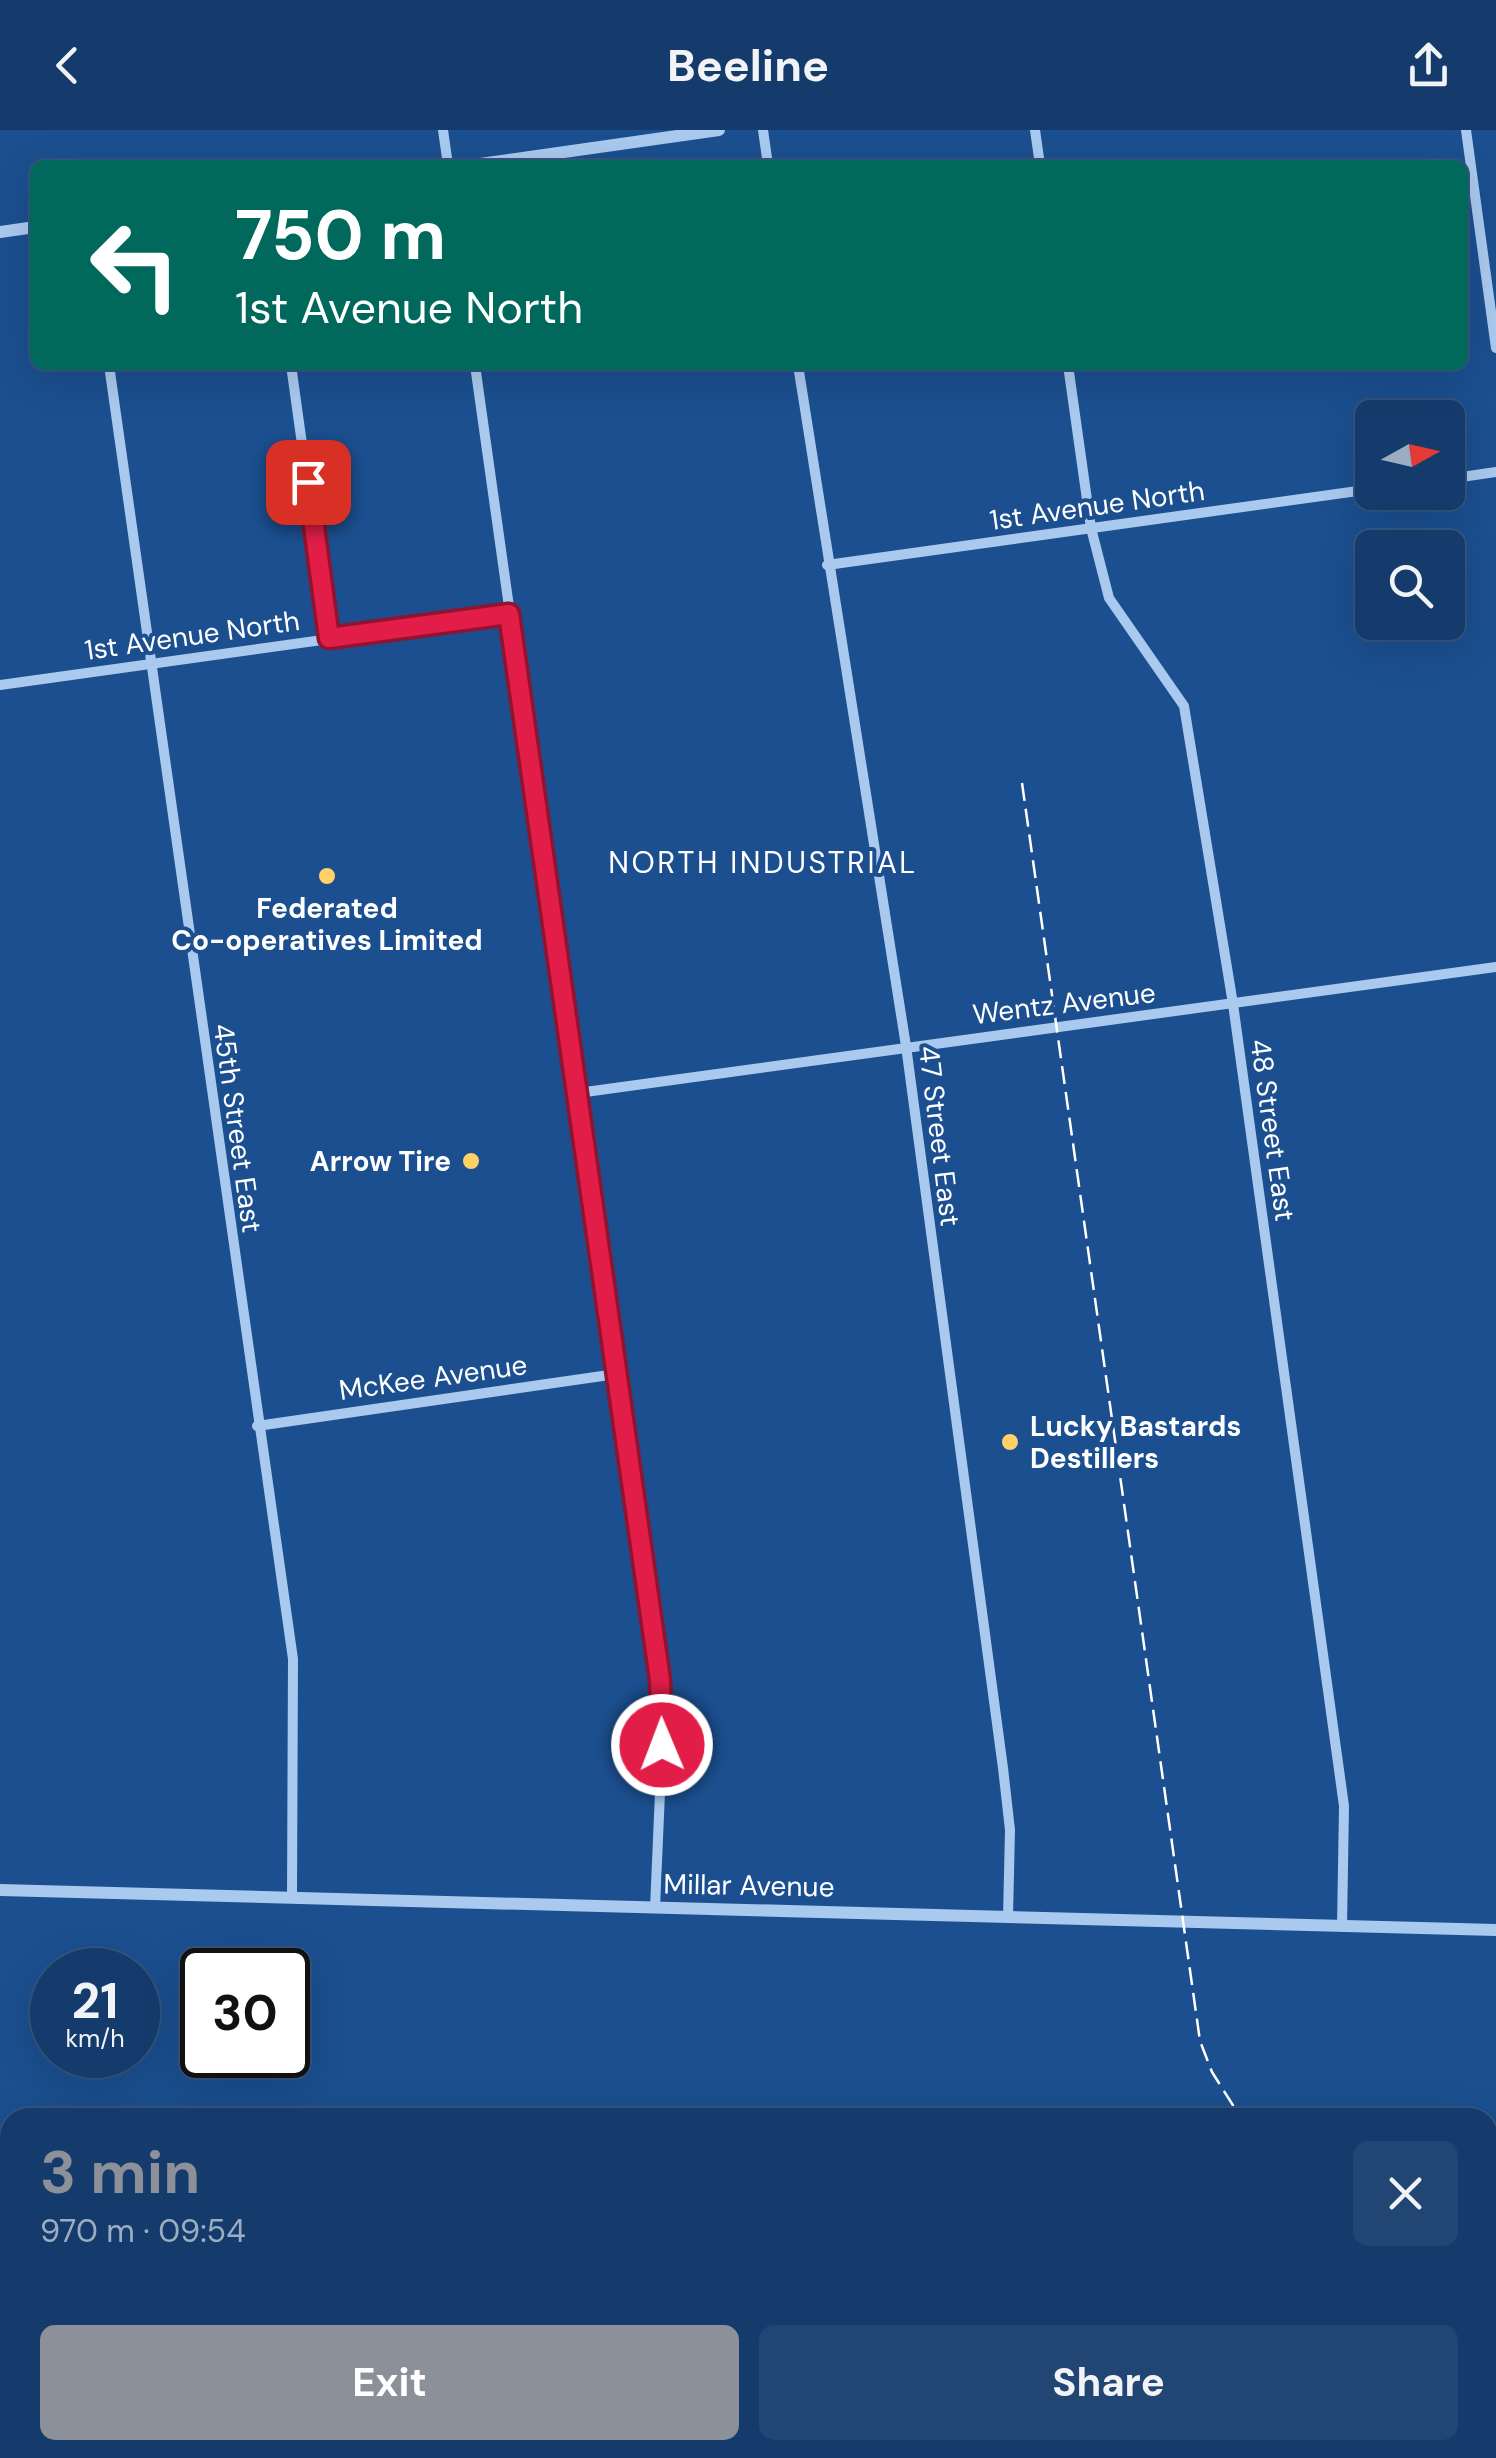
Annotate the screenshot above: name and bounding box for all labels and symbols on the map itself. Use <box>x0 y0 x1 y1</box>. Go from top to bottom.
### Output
north arrow <box>1355 400 1465 510</box>
pin <box>266 440 351 525</box>
street label: 1st Avenue North <box>987 472 1207 539</box>
street label: 1st Avenue North <box>82 602 302 669</box>
district label: NORTH INDUSTRIAL <box>608 843 918 882</box>
marker: Federated Co-operatives Limited <box>316 865 338 887</box>
place label: Federated Co-operatives Limited <box>171 890 483 959</box>
street label: Wentz Avenue <box>970 974 1158 1033</box>
street label: 45th Street East <box>205 1021 270 1235</box>
street label: 48 Street East <box>1241 1037 1304 1224</box>
street label: 47 Street East <box>910 1044 969 1228</box>
place label: Arrow Tire <box>310 1143 451 1180</box>
marker: Arrow Tire <box>460 1150 482 1172</box>
street label: McKee Avenue <box>337 1346 529 1409</box>
place label: Lucky Bastards Destillers <box>1030 1408 1241 1477</box>
marker: Lucky Bastards Destillers <box>999 1431 1021 1453</box>
position arrow <box>610 1693 714 1797</box>
street label: Millar Avenue <box>663 1866 835 1905</box>
speed limit sign: 30 <box>180 1948 310 2078</box>

